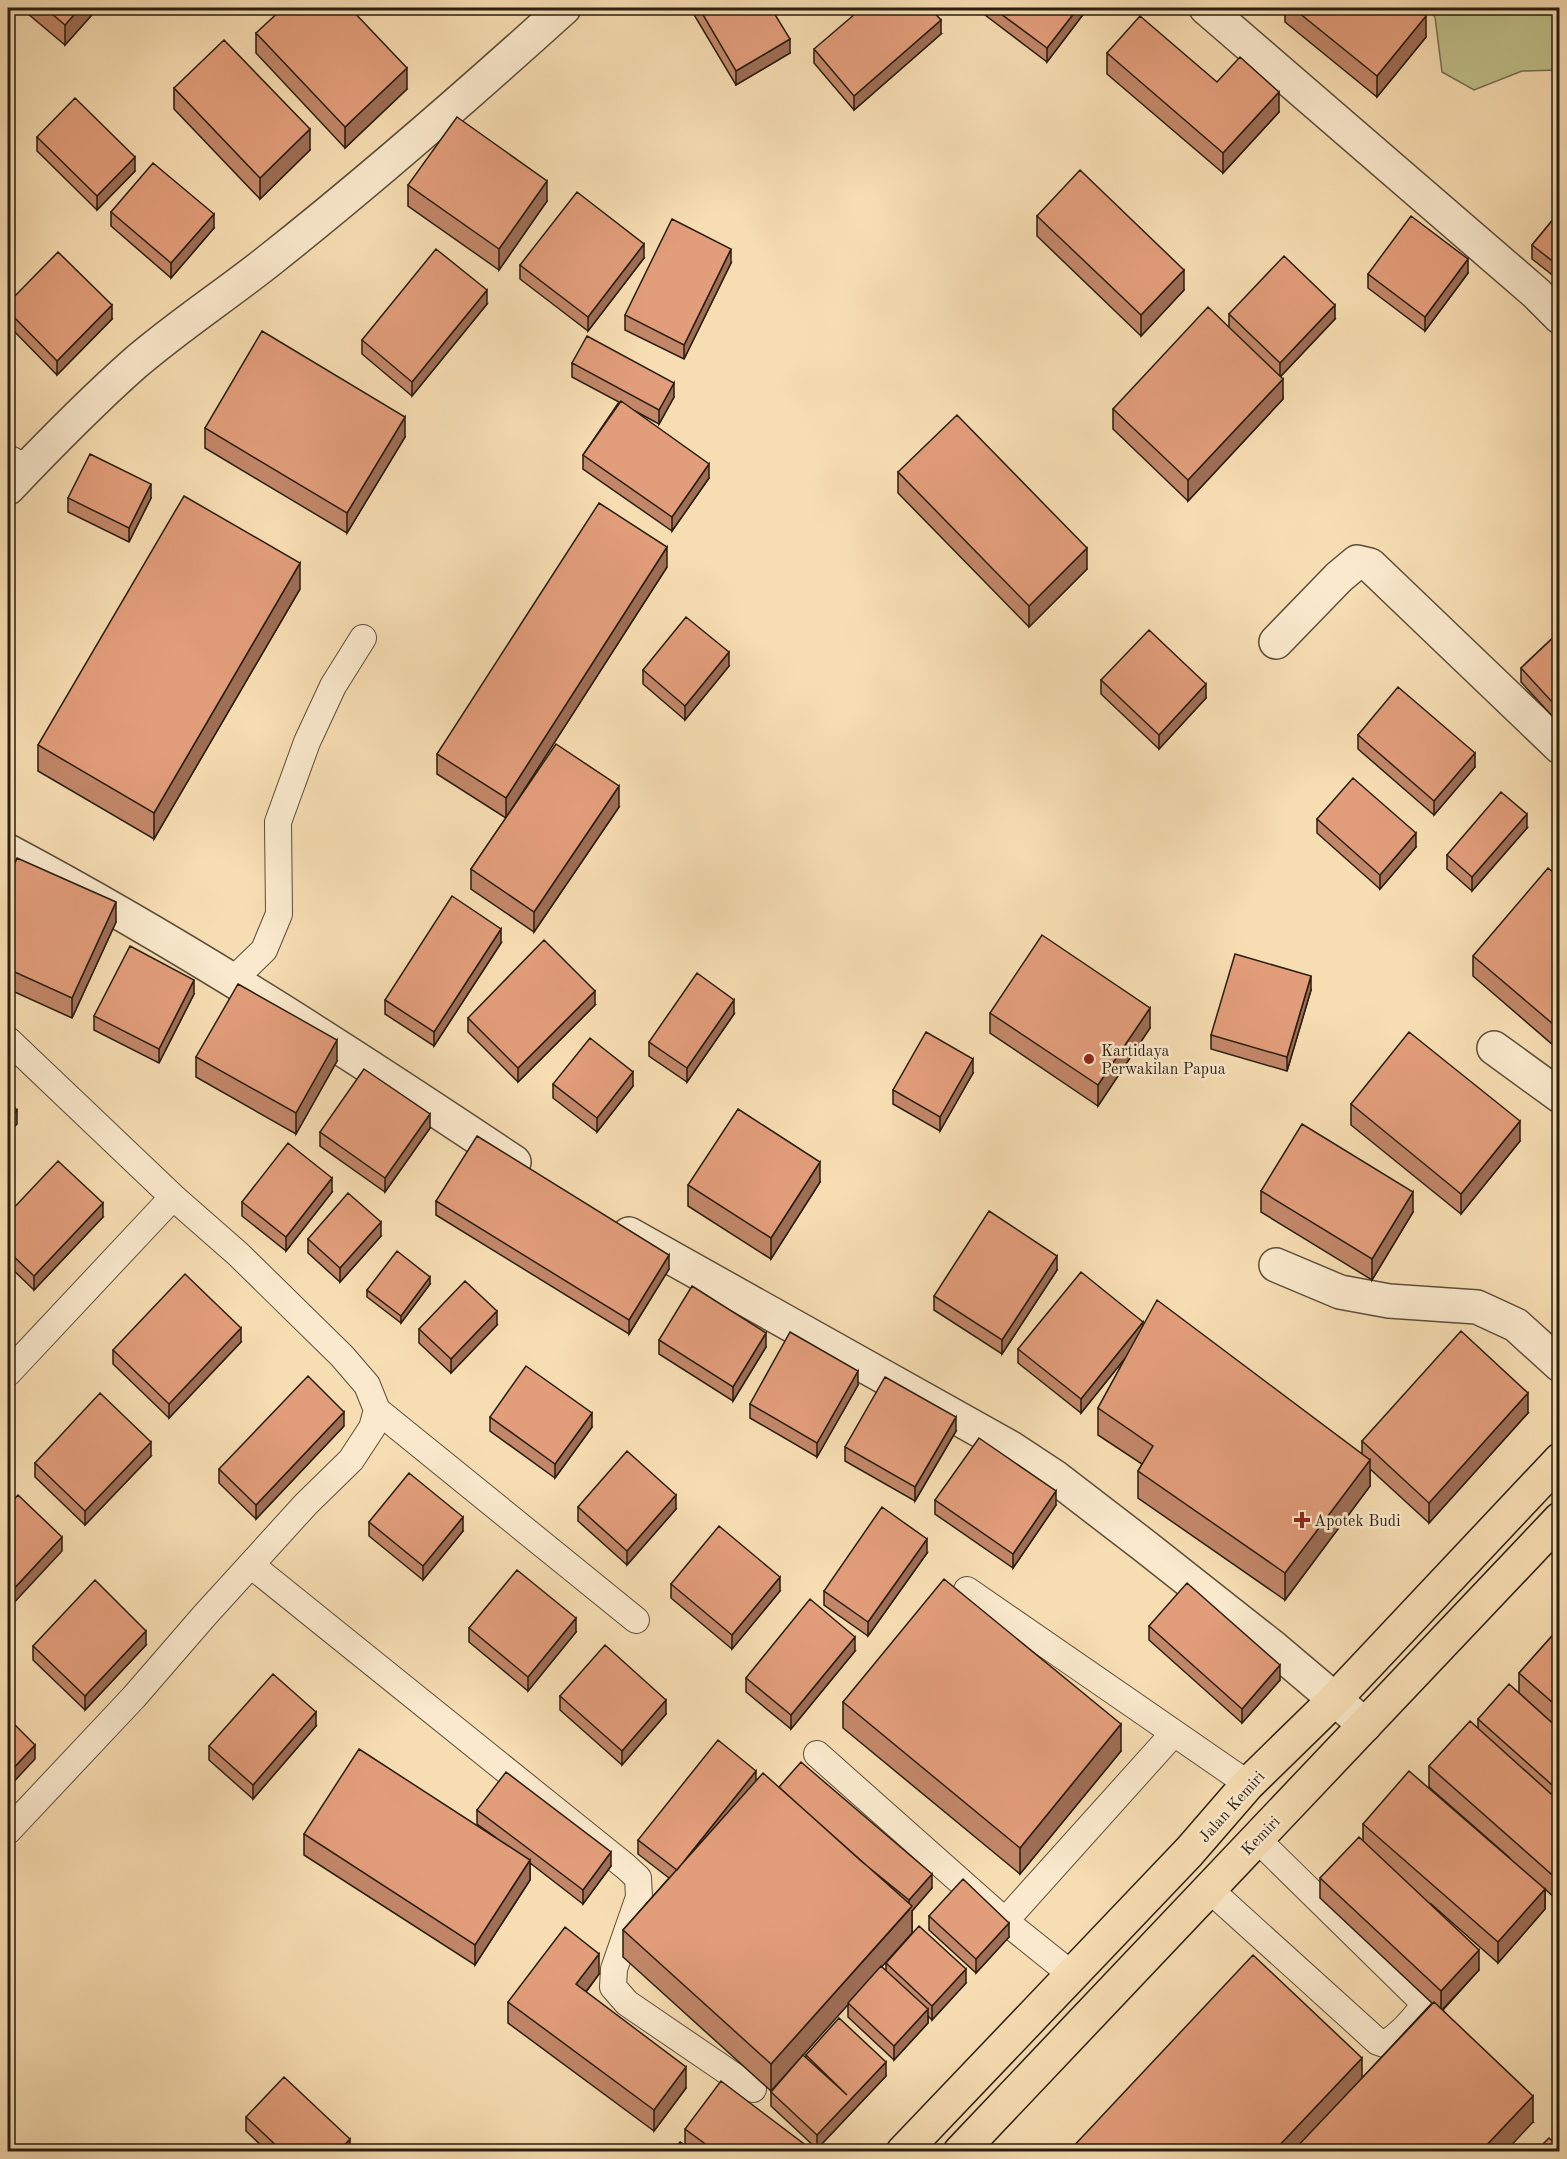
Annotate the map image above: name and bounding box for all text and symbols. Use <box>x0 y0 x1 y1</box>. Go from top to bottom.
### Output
place label: Kartidaya Perwakilan Papua <box>1101 1044 1226 1078</box>
marker: Kartidaya Perwakilan Papua <box>1082 1052 1096 1066</box>
marker: Apotek Budi <box>1295 1513 1309 1527</box>
place label: Apotek Budi <box>1314 1514 1400 1530</box>
street label: Jalan Kemiri <box>1194 1766 1268 1846</box>
street label: Kemiri <box>1237 1811 1283 1859</box>

